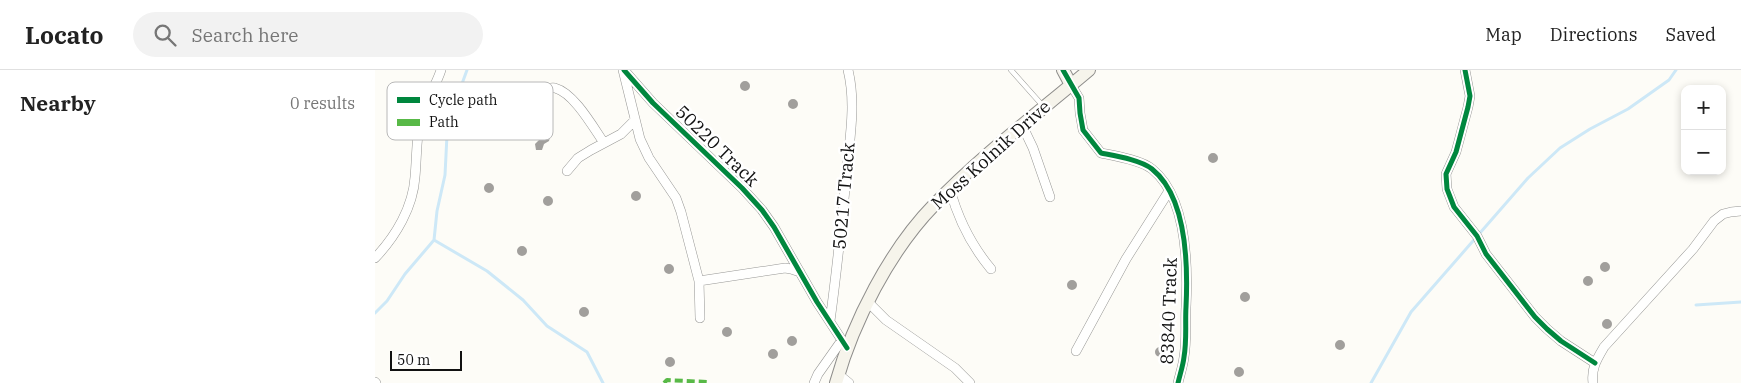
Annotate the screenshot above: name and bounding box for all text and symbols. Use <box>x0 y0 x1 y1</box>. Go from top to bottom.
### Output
search box <box>133 12 483 57</box>
text: Locato <box>25 19 103 51</box>
icon: search <box>151 21 179 49</box>
text: Search here <box>191 23 299 47</box>
text: Map <box>1485 23 1522 46</box>
text: Directions <box>1550 23 1638 46</box>
text: Saved <box>1666 23 1716 46</box>
legend <box>387 82 553 140</box>
map controls <box>1681 85 1726 175</box>
button: + <box>1681 85 1726 130</box>
text: Nearby <box>20 89 96 117</box>
text: Cycle path <box>429 91 498 109</box>
text: 0 results <box>290 93 355 113</box>
street label: Moss Kolnik Drive <box>926 95 1055 214</box>
street label: 50220 Track <box>671 100 764 191</box>
text: Path <box>429 113 459 131</box>
button: − <box>1681 130 1726 175</box>
street label: 50217 Track <box>827 141 860 250</box>
street label: 83840 Track <box>1155 257 1182 365</box>
scale bar <box>390 348 463 371</box>
text: 50 m <box>397 351 430 369</box>

